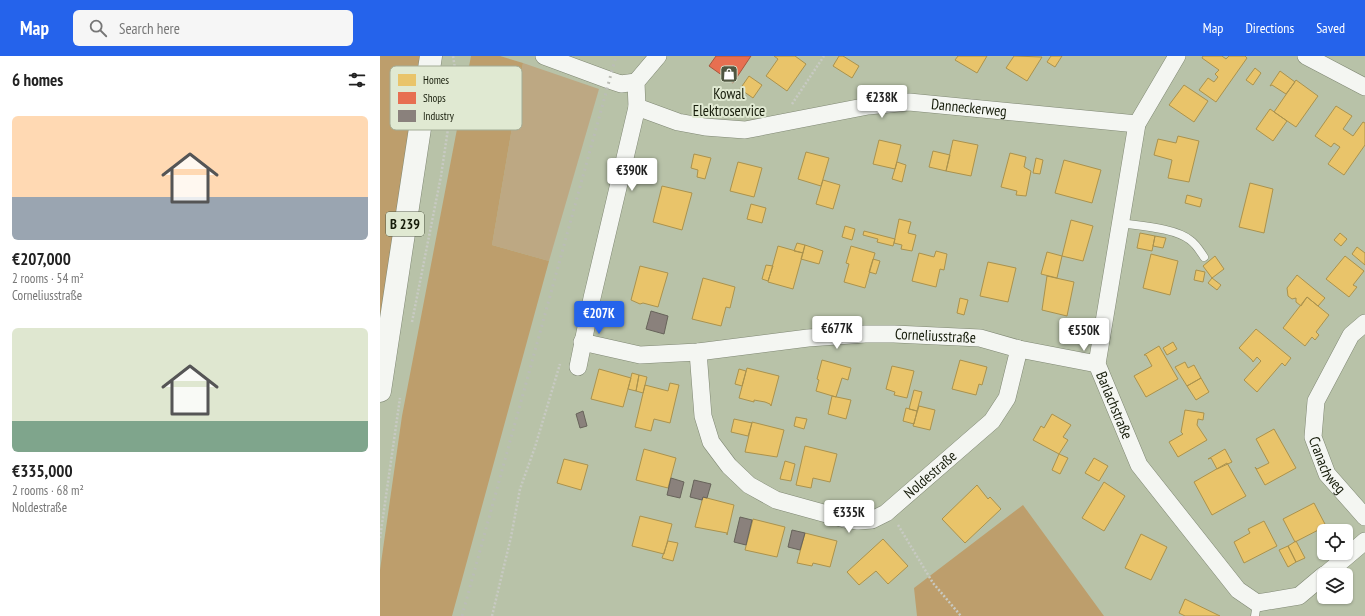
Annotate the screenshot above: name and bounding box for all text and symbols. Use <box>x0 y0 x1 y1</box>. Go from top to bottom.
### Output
search box <box>73 10 353 46</box>
text: Map <box>20 16 49 40</box>
icon: search <box>87 17 109 39</box>
text: Search here <box>119 19 180 38</box>
text: Map <box>1203 19 1223 37</box>
text: Directions <box>1245 19 1294 37</box>
text: Saved <box>1316 19 1345 37</box>
shop icon: Kowal Elektroservice <box>719 64 739 84</box>
legend <box>390 66 522 130</box>
text: 6 homes <box>12 69 63 91</box>
icon: filters <box>346 69 368 91</box>
text: Homes <box>423 73 449 87</box>
place label: Kowal Elektroservice <box>693 84 765 120</box>
pin: €238K <box>854 85 910 119</box>
text: €238K <box>866 89 898 106</box>
text: Shops <box>423 91 446 105</box>
street label: Danneckerweg <box>930 94 1008 120</box>
text: Industry <box>423 109 455 123</box>
icon: home <box>154 142 226 214</box>
pin: €390K <box>604 158 660 192</box>
text: €390K <box>616 162 648 179</box>
road number: B 239 <box>386 212 424 236</box>
text: €207,000 <box>12 248 71 270</box>
text: 2 rooms · 54 m² <box>12 270 84 287</box>
text: Corneliusstraße <box>12 287 82 304</box>
pin: €207K <box>571 301 627 335</box>
text: €207K <box>583 305 615 322</box>
pin: €677K <box>809 316 865 350</box>
pin: €550K <box>1056 318 1112 352</box>
text: €677K <box>821 320 853 337</box>
text: €550K <box>1068 322 1100 339</box>
street label: Corneliusstraße <box>894 324 976 347</box>
icon: home <box>154 354 226 426</box>
street label: Barlachstraße <box>1092 368 1137 442</box>
street label: Cranachweg <box>1305 434 1350 498</box>
street label: Noldestraße <box>900 446 960 502</box>
text: €335,000 <box>12 460 73 482</box>
text: 2 rooms · 68 m² <box>12 482 84 499</box>
text: Noldestraße <box>12 499 67 516</box>
pin: €335K <box>821 500 877 534</box>
text: €335K <box>833 504 865 521</box>
map controls <box>1317 524 1353 604</box>
button: locate <box>1317 524 1353 560</box>
button: layers <box>1317 568 1353 604</box>

